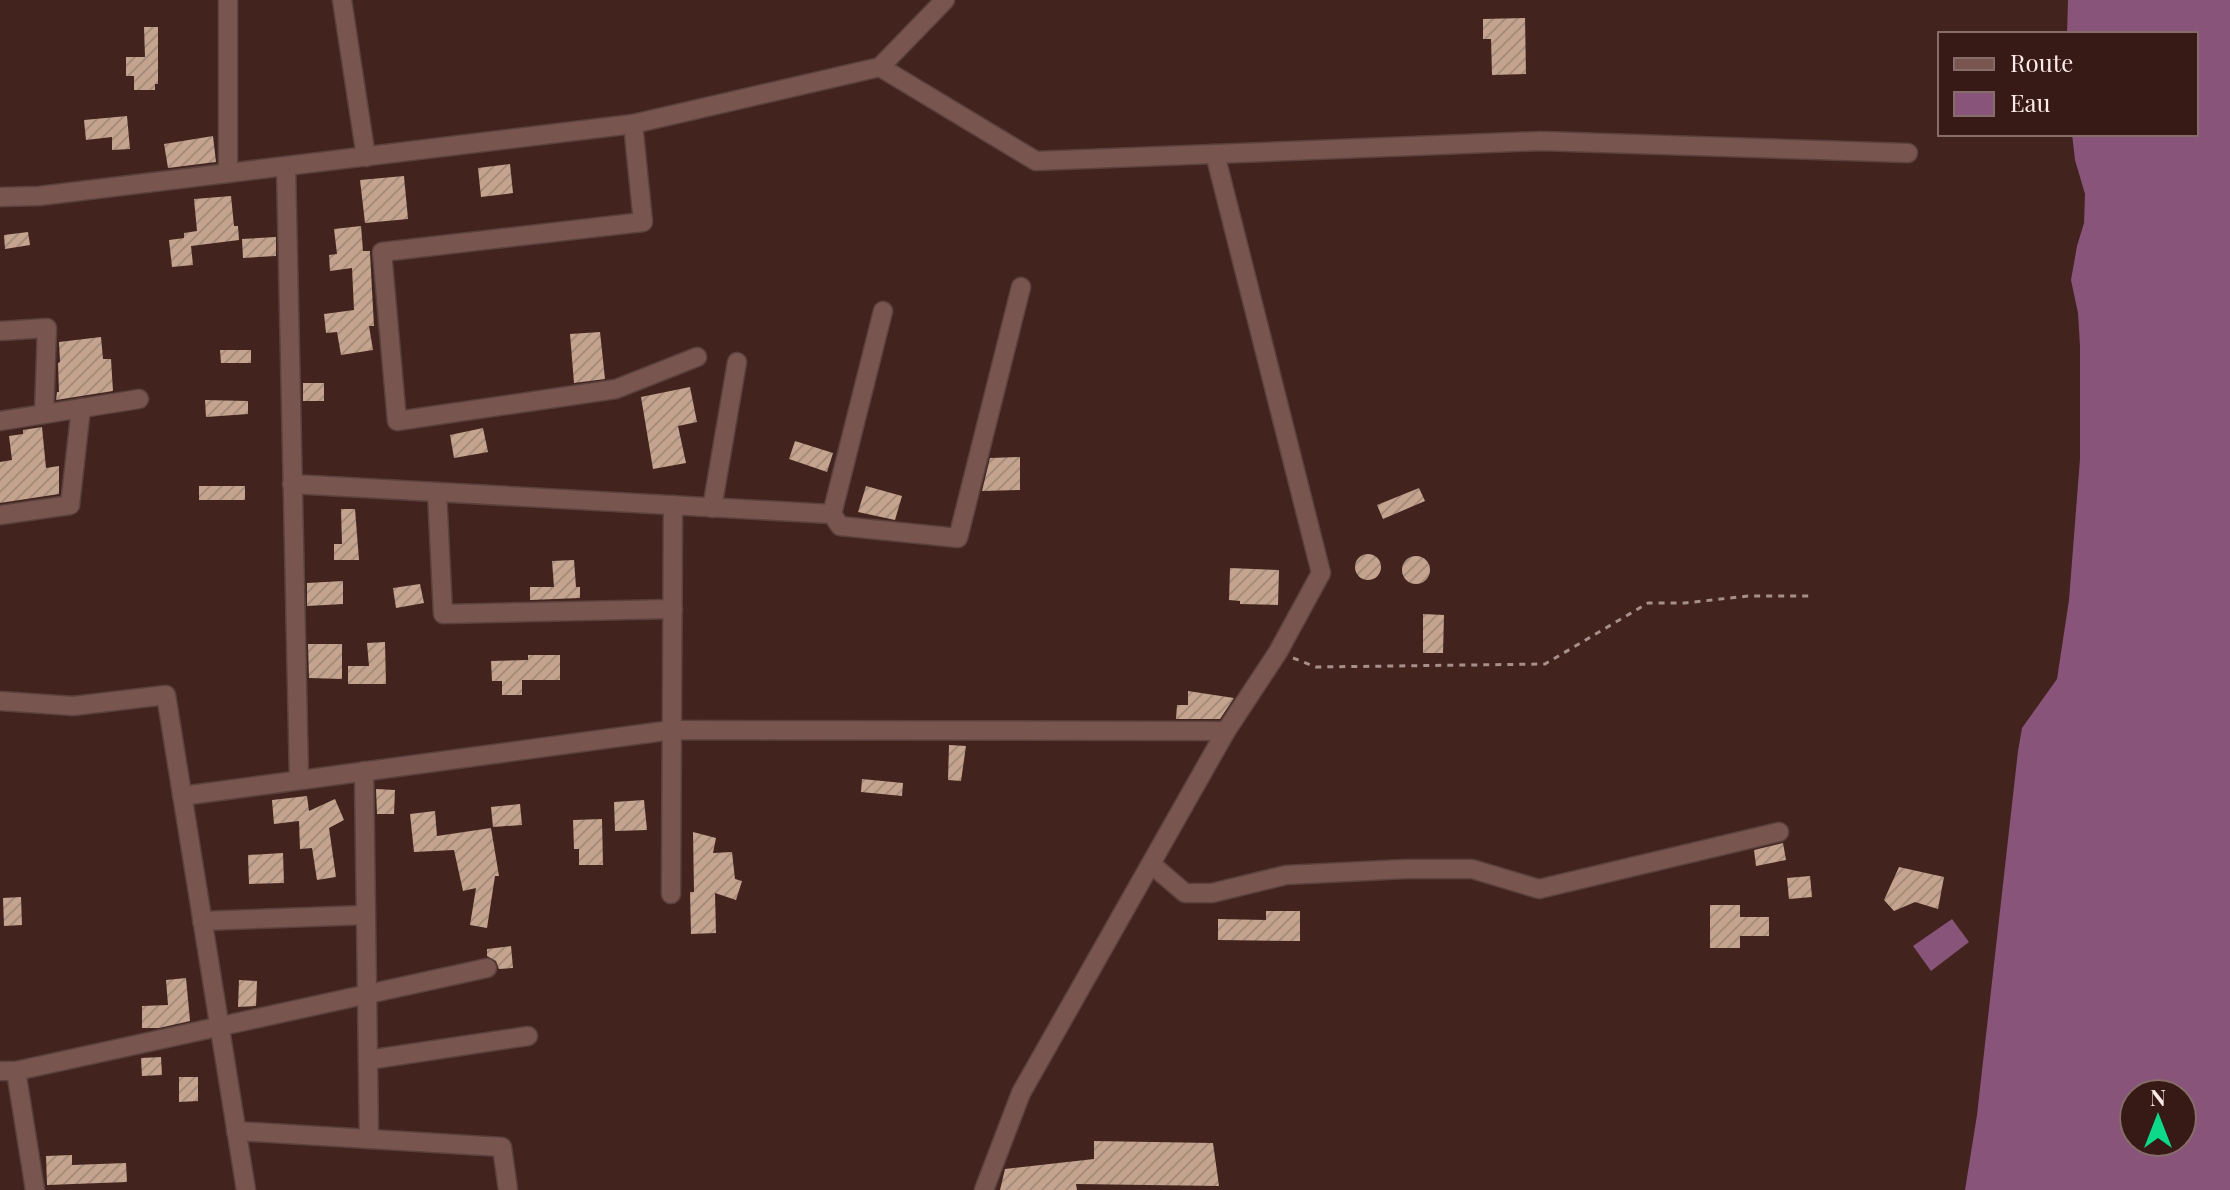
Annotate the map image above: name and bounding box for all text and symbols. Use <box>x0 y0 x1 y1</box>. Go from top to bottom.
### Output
legend <box>1938 32 2198 136</box>
text: Route <box>2010 46 2073 78</box>
text: Eau <box>2010 86 2051 118</box>
north arrow <box>2118 1078 2198 1158</box>
text: N <box>2150 1082 2166 1112</box>

